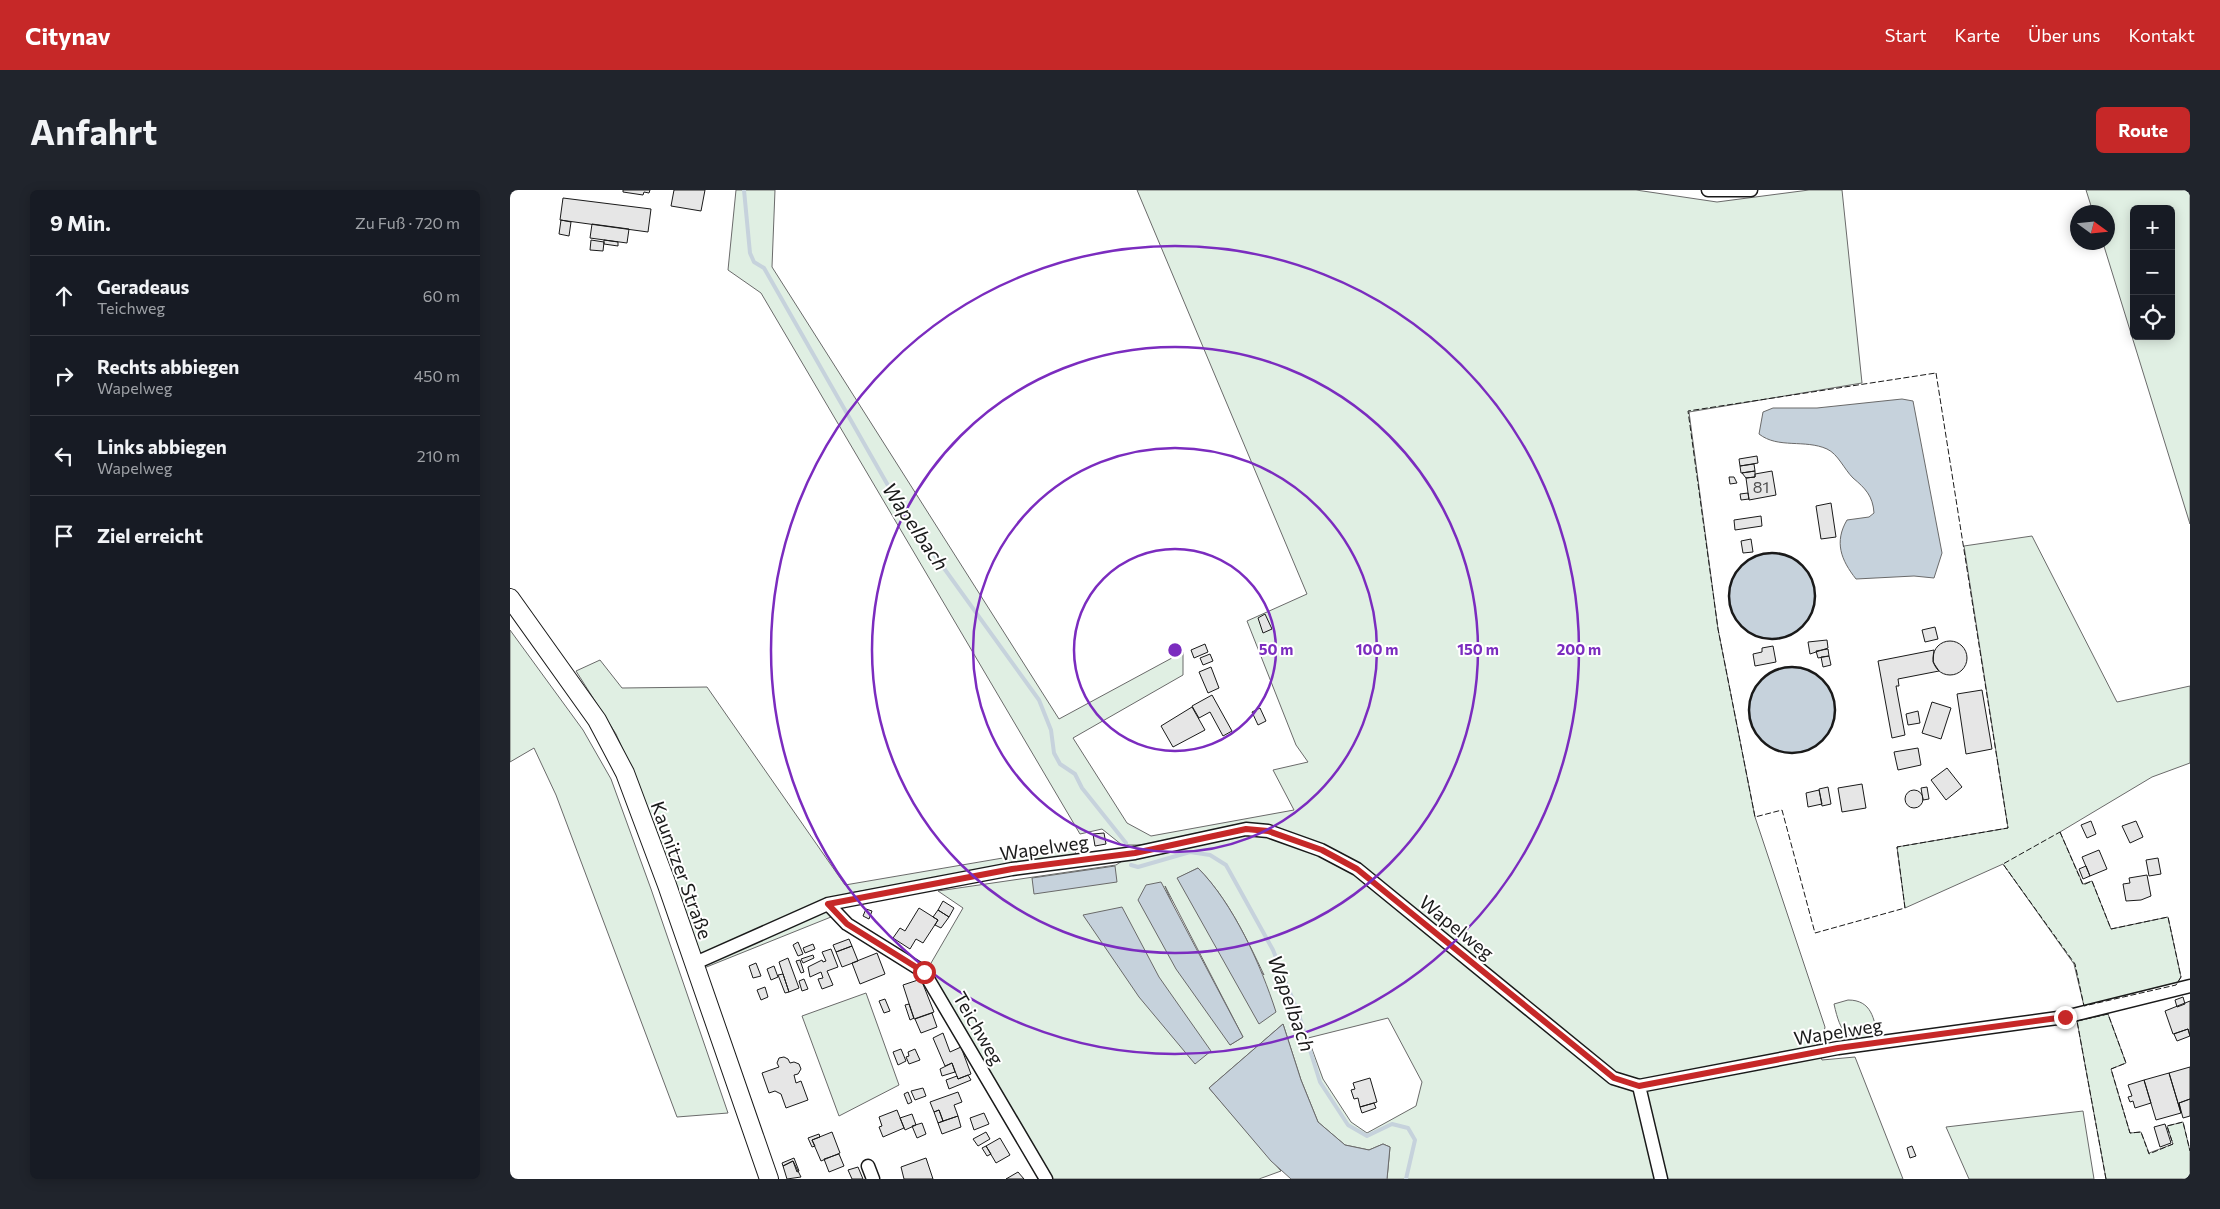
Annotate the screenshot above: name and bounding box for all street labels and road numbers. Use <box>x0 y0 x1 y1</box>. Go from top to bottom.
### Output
street label: Kaunitzer Straße <box>646 798 718 942</box>
street label: Wapelweg <box>998 829 1090 865</box>
street label: Wapelweg <box>1415 890 1499 964</box>
street label: Teichweg <box>949 987 1009 1069</box>
street label: Wapelweg <box>1792 1013 1884 1049</box>

